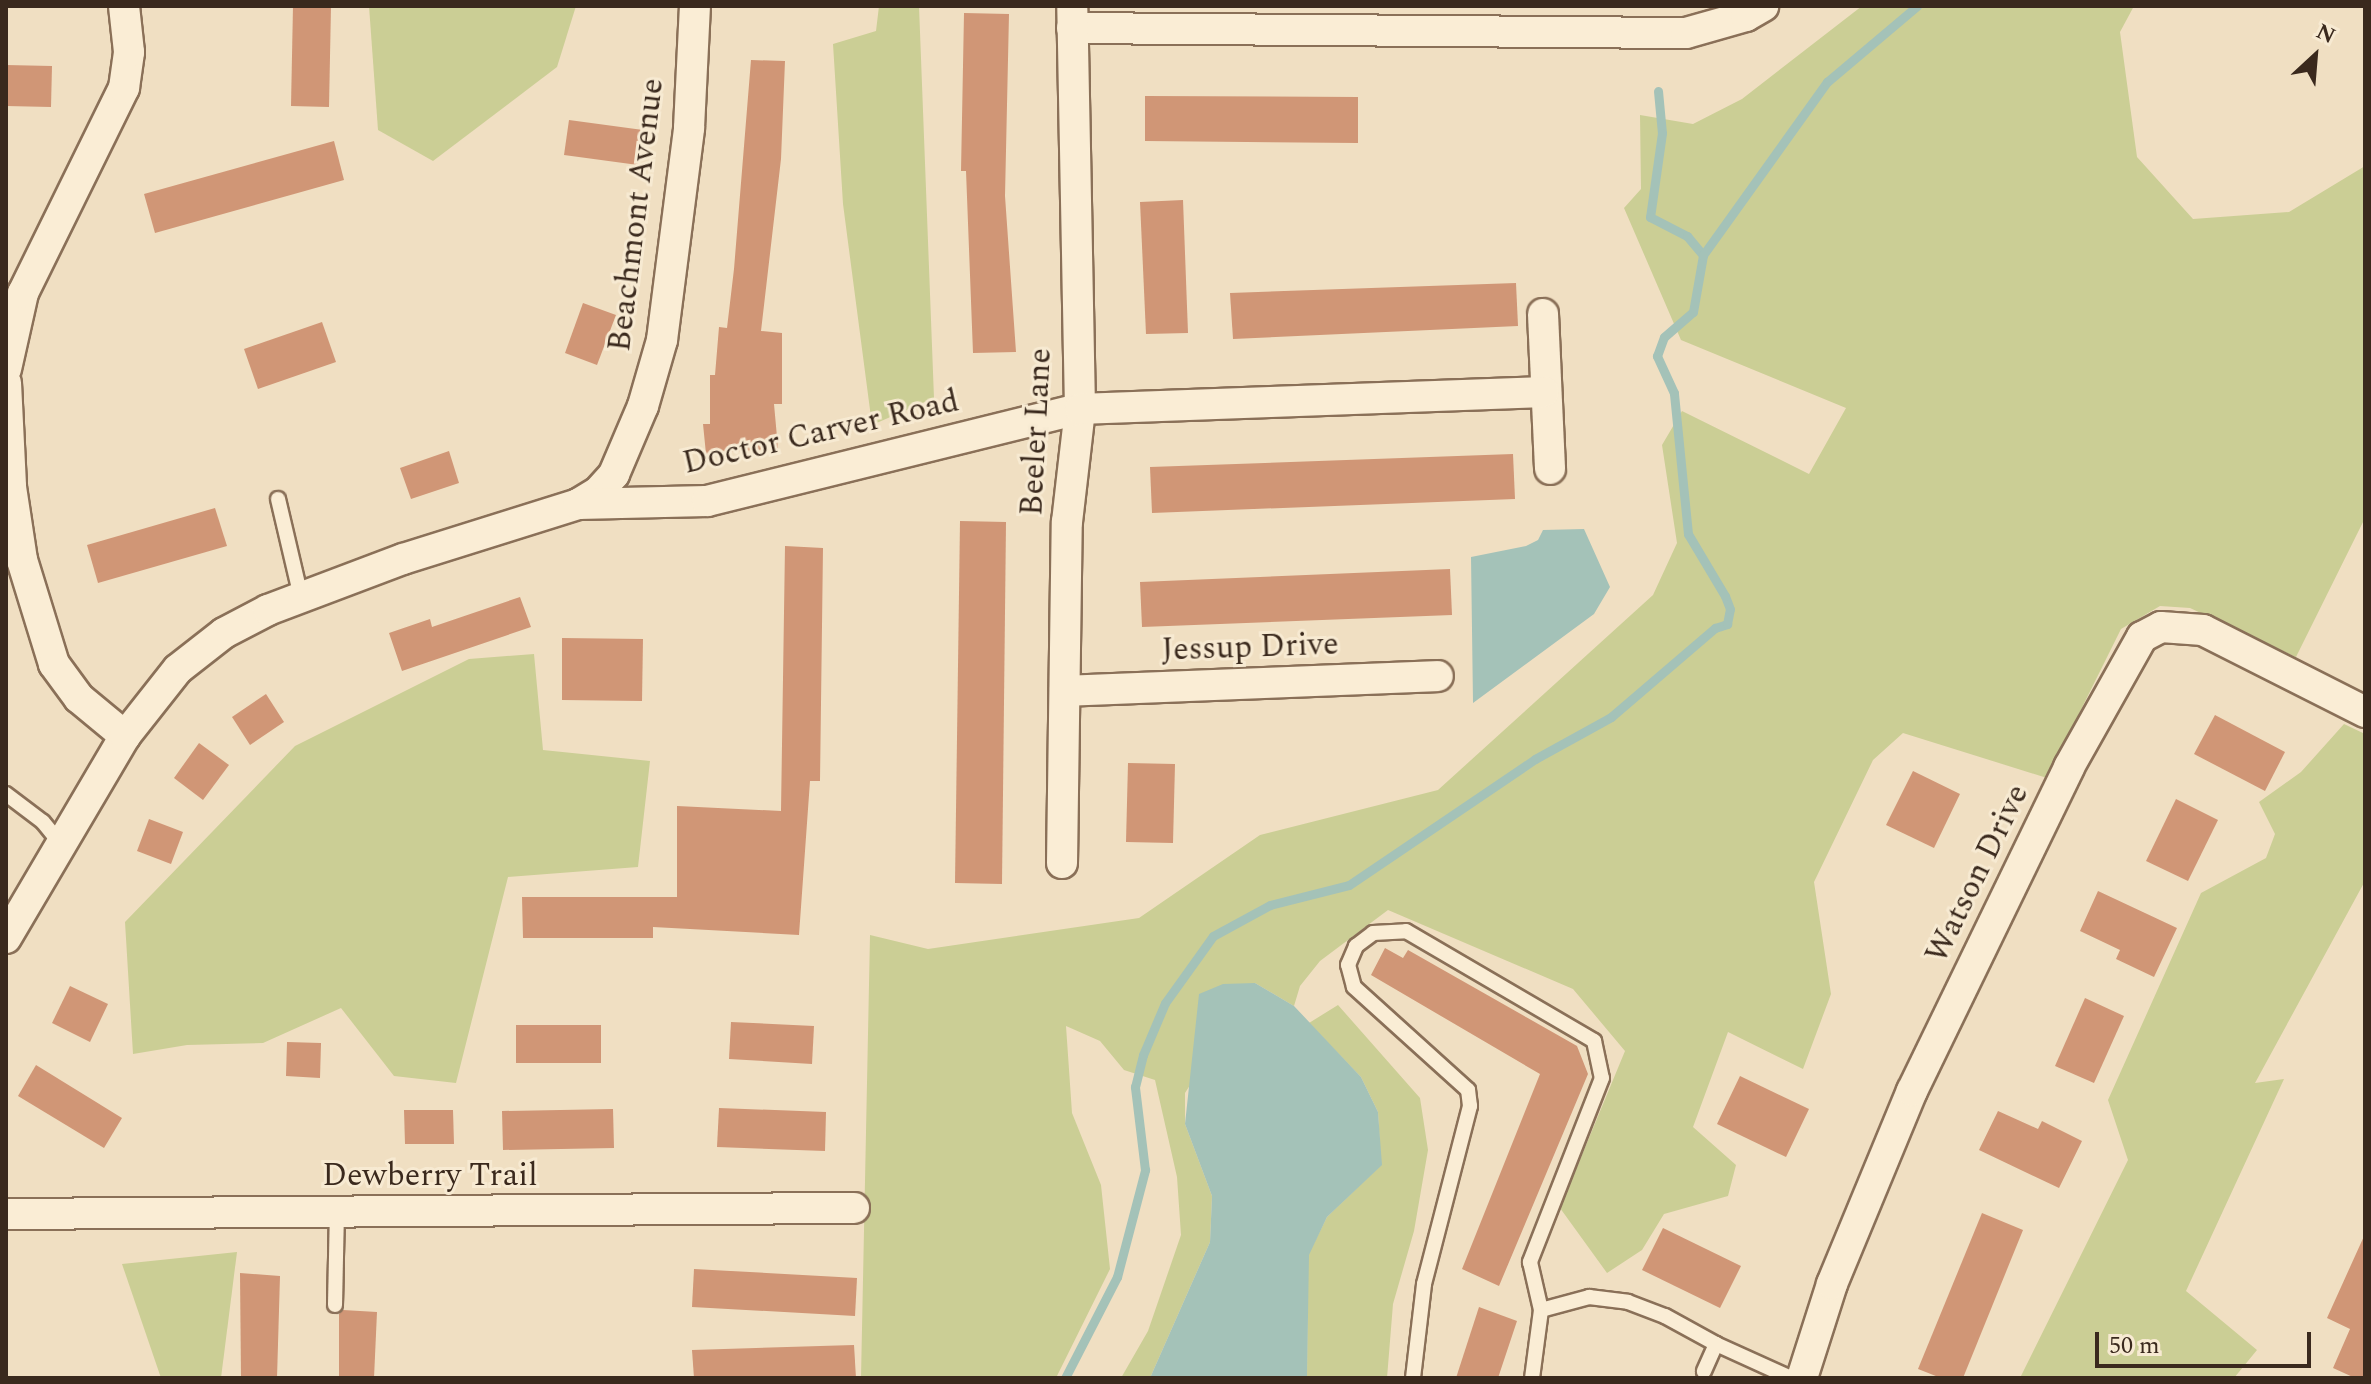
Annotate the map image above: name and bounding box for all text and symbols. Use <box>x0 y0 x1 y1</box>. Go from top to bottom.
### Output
text: N <box>2310 15 2341 53</box>
north arrow <box>2275 16 2355 96</box>
street label: Beachmont Avenue <box>601 76 673 354</box>
street label: Beeler Lane <box>1013 347 1061 517</box>
street label: Doctor Carver Road <box>679 383 963 483</box>
street label: Jessup Drive <box>1161 626 1339 670</box>
street label: Watson Drive <box>1918 778 2038 970</box>
street label: Dewberry Trail <box>322 1157 538 1195</box>
scale bar <box>2099 1316 2315 1366</box>
text: 50 m <box>2109 1328 2160 1364</box>

